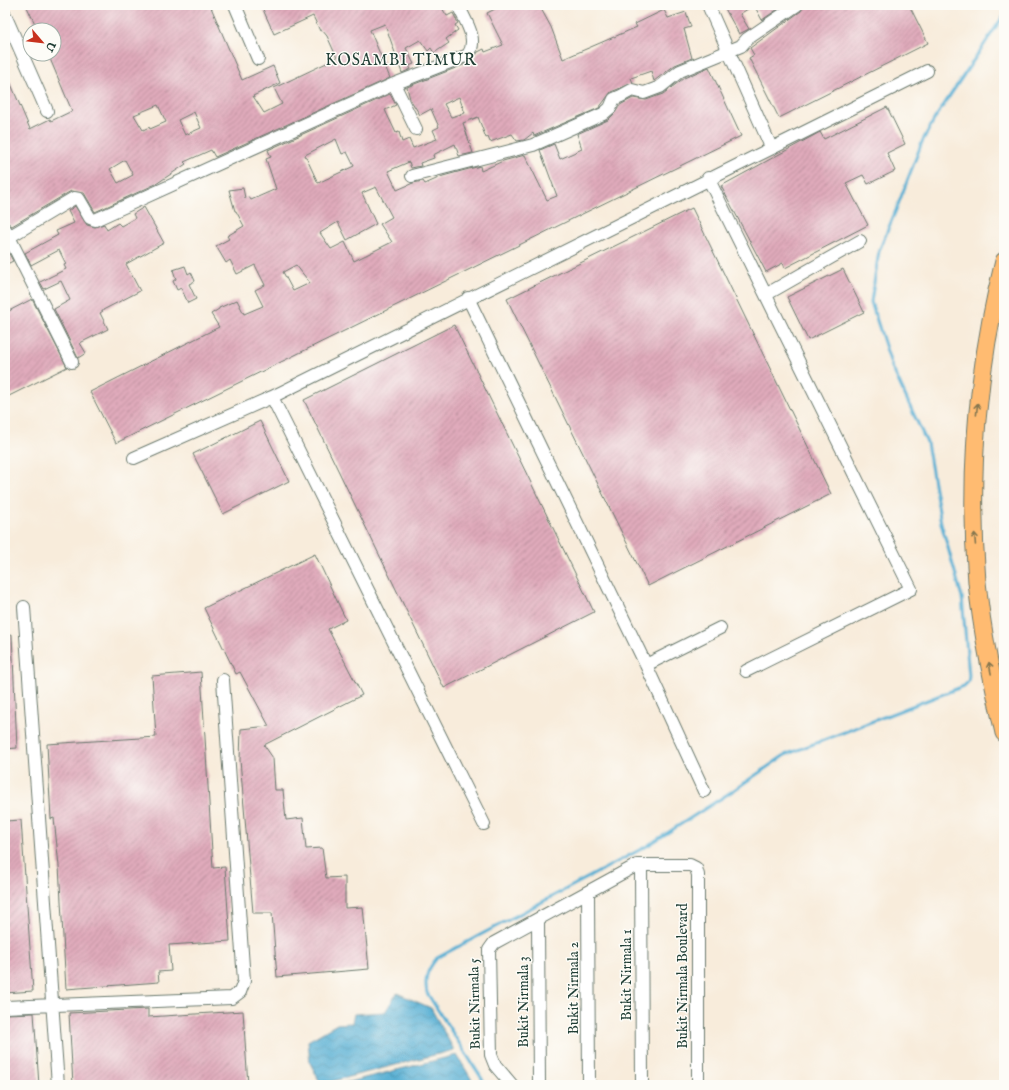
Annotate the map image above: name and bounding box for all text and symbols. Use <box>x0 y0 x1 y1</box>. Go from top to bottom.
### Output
north arrow <box>22 22 62 62</box>
text: U <box>41 38 59 54</box>
district label: KOSAMBI TIMUR <box>325 51 477 71</box>
one-way arrow <box>973 403 981 416</box>
one-way arrow <box>971 533 978 546</box>
one-way arrow <box>986 661 994 674</box>
street label: Bukit Nirmala Boulevard <box>674 903 692 1049</box>
street label: Bukit Nirmala 1 <box>618 929 636 1021</box>
street label: Bukit Nirmala 2 <box>565 941 583 1034</box>
street label: Bukit Nirmala 3 <box>515 956 533 1048</box>
street label: Bukit Nirmala 5 <box>465 958 485 1050</box>

